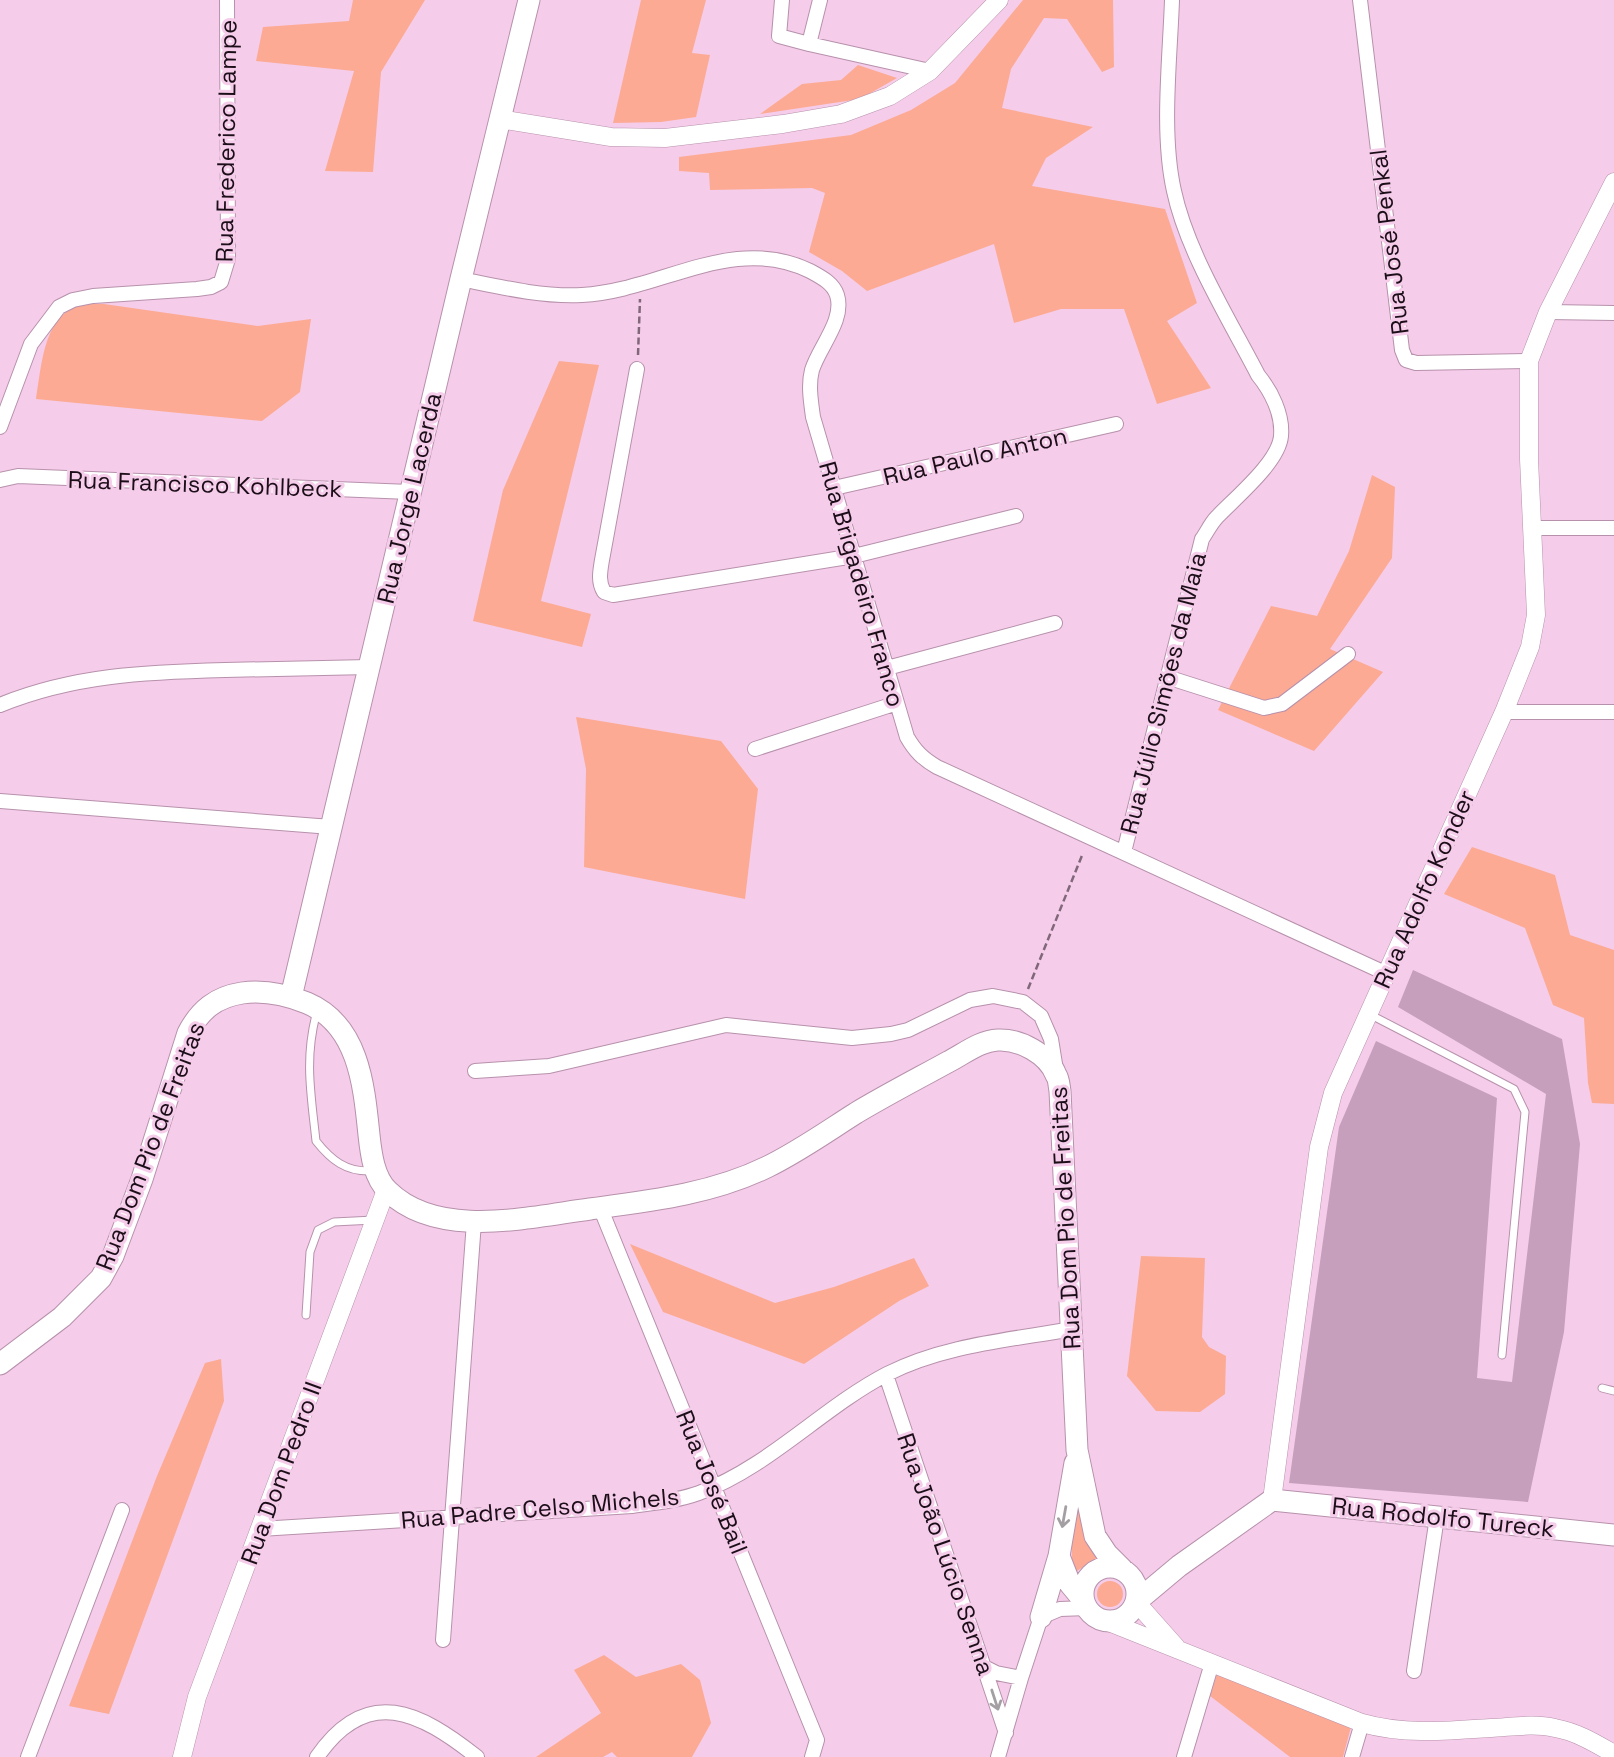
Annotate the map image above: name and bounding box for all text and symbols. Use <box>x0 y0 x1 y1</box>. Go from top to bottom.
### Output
street label: Rua Frederico Lampe <box>208 19 244 263</box>
street label: Rua José Penkal <box>1362 148 1416 336</box>
street label: Rua Jorge Lacerda <box>370 389 448 607</box>
street label: Rua Paulo Anton <box>880 420 1070 492</box>
street label: Rua Brigadeiro Franco <box>812 458 912 710</box>
street label: Rua Francisco Kohlbeck <box>67 464 343 504</box>
street label: Rua Júlio Simões da Maia <box>1113 549 1213 837</box>
street label: Rua Adolfo Konder <box>1366 785 1482 993</box>
street label: Rua Dom Pio de Freitas <box>88 1017 212 1275</box>
street label: Rua Dom Pio de Freitas <box>1043 1086 1087 1350</box>
street label: Rua Dom Pedro II <box>234 1377 328 1569</box>
street label: Rua José Bail <box>669 1405 755 1559</box>
street label: Rua João Lúcio Senna <box>890 1429 1002 1679</box>
street label: Rua Padre Celso Michels <box>399 1480 681 1536</box>
street label: Rua Rodolfo Tureck <box>1330 1490 1556 1544</box>
one-way arrow <box>1057 1505 1070 1528</box>
one-way arrow <box>990 1688 1002 1710</box>

